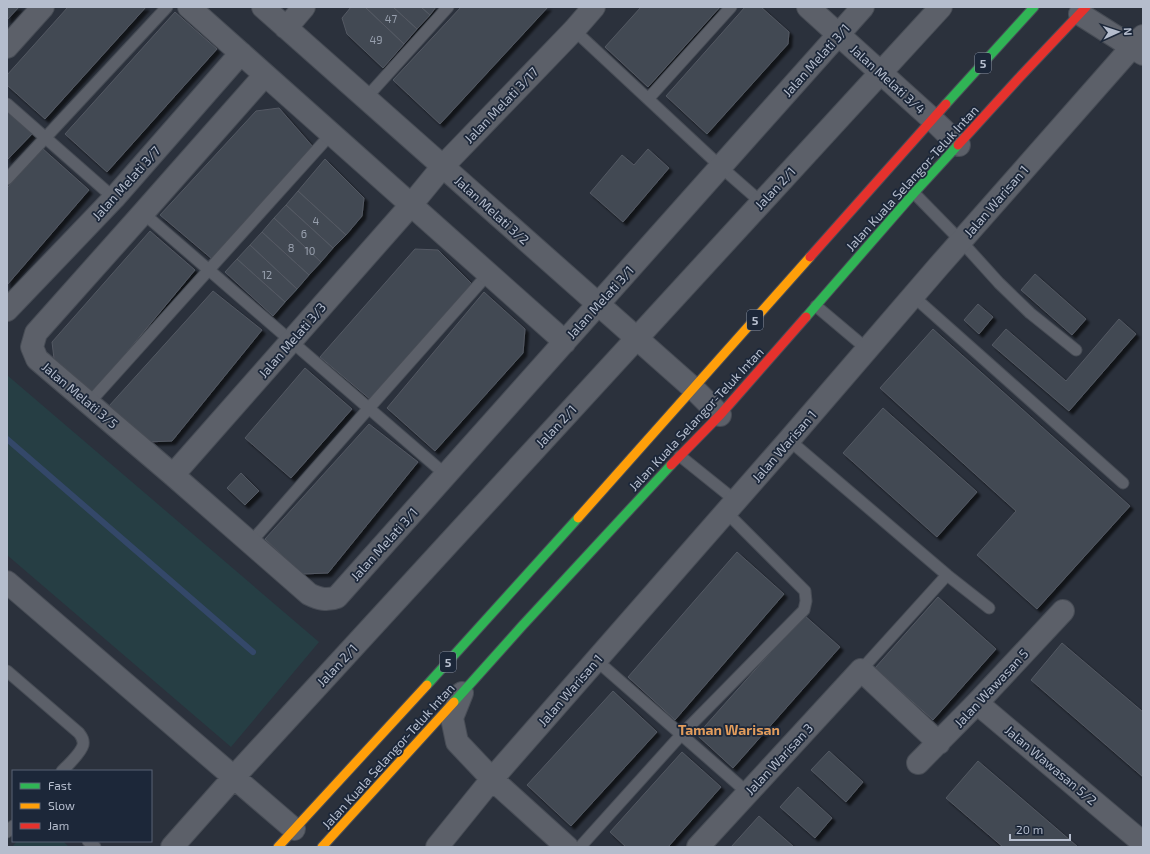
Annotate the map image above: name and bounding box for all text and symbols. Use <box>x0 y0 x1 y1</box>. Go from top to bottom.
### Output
house number: 47 <box>385 12 398 25</box>
north arrow <box>1098 12 1138 52</box>
street label: Jalan Melati 3/1 <box>779 20 853 100</box>
text: N <box>1122 27 1135 36</box>
house number: 49 <box>369 33 383 46</box>
street label: Jalan Melati 3/4 <box>847 41 929 117</box>
road number: 5 <box>975 53 991 73</box>
street label: Jalan Melati 3/17 <box>461 64 541 146</box>
street label: Jalan Kuala Selangor-Teluk Intan <box>842 102 982 254</box>
street label: Jalan Melati 3/7 <box>89 142 164 223</box>
street label: Jalan Warisan 1 <box>960 162 1032 240</box>
street label: Jalan 2/1 <box>751 163 799 213</box>
street label: Jalan Melati 3/2 <box>451 172 533 248</box>
house number: 4 <box>313 214 320 227</box>
house number: 6 <box>301 227 307 240</box>
house number: 8 <box>288 241 294 254</box>
house number: 10 <box>304 244 316 257</box>
street label: Jalan Melati 3/1 <box>563 262 637 342</box>
house number: 12 <box>262 268 272 281</box>
street label: Jalan Melati 3/3 <box>255 299 329 381</box>
road number: 5 <box>747 310 763 330</box>
street label: Jalan Kuala Selangor-Teluk Intan <box>625 344 767 494</box>
street label: Jalan Melati 3/5 <box>39 359 121 431</box>
street label: Jalan 2/1 <box>532 401 580 451</box>
street label: Jalan Warisan 1 <box>748 407 820 485</box>
street label: Jalan Melati 3/1 <box>347 504 421 584</box>
street label: Jalan 2/1 <box>313 640 361 690</box>
street label: Jalan Wawasan 5 <box>951 646 1031 730</box>
street label: Jalan Warisan 1 <box>534 651 606 729</box>
road number: 5 <box>440 652 456 672</box>
street label: Jalan Kuala Selangor-Teluk Intan <box>318 680 458 832</box>
street label: Jalan Warisan 3 <box>742 720 816 798</box>
district label: Taman Warisan <box>678 721 780 738</box>
street label: Jalan Wawasan 5/2 <box>1002 722 1100 808</box>
legend <box>12 770 152 842</box>
text: Fast <box>48 778 72 792</box>
text: Slow <box>48 798 75 812</box>
scale bar <box>1010 816 1070 842</box>
text: Jam <box>48 818 69 832</box>
text: 20 m <box>1016 822 1043 836</box>

